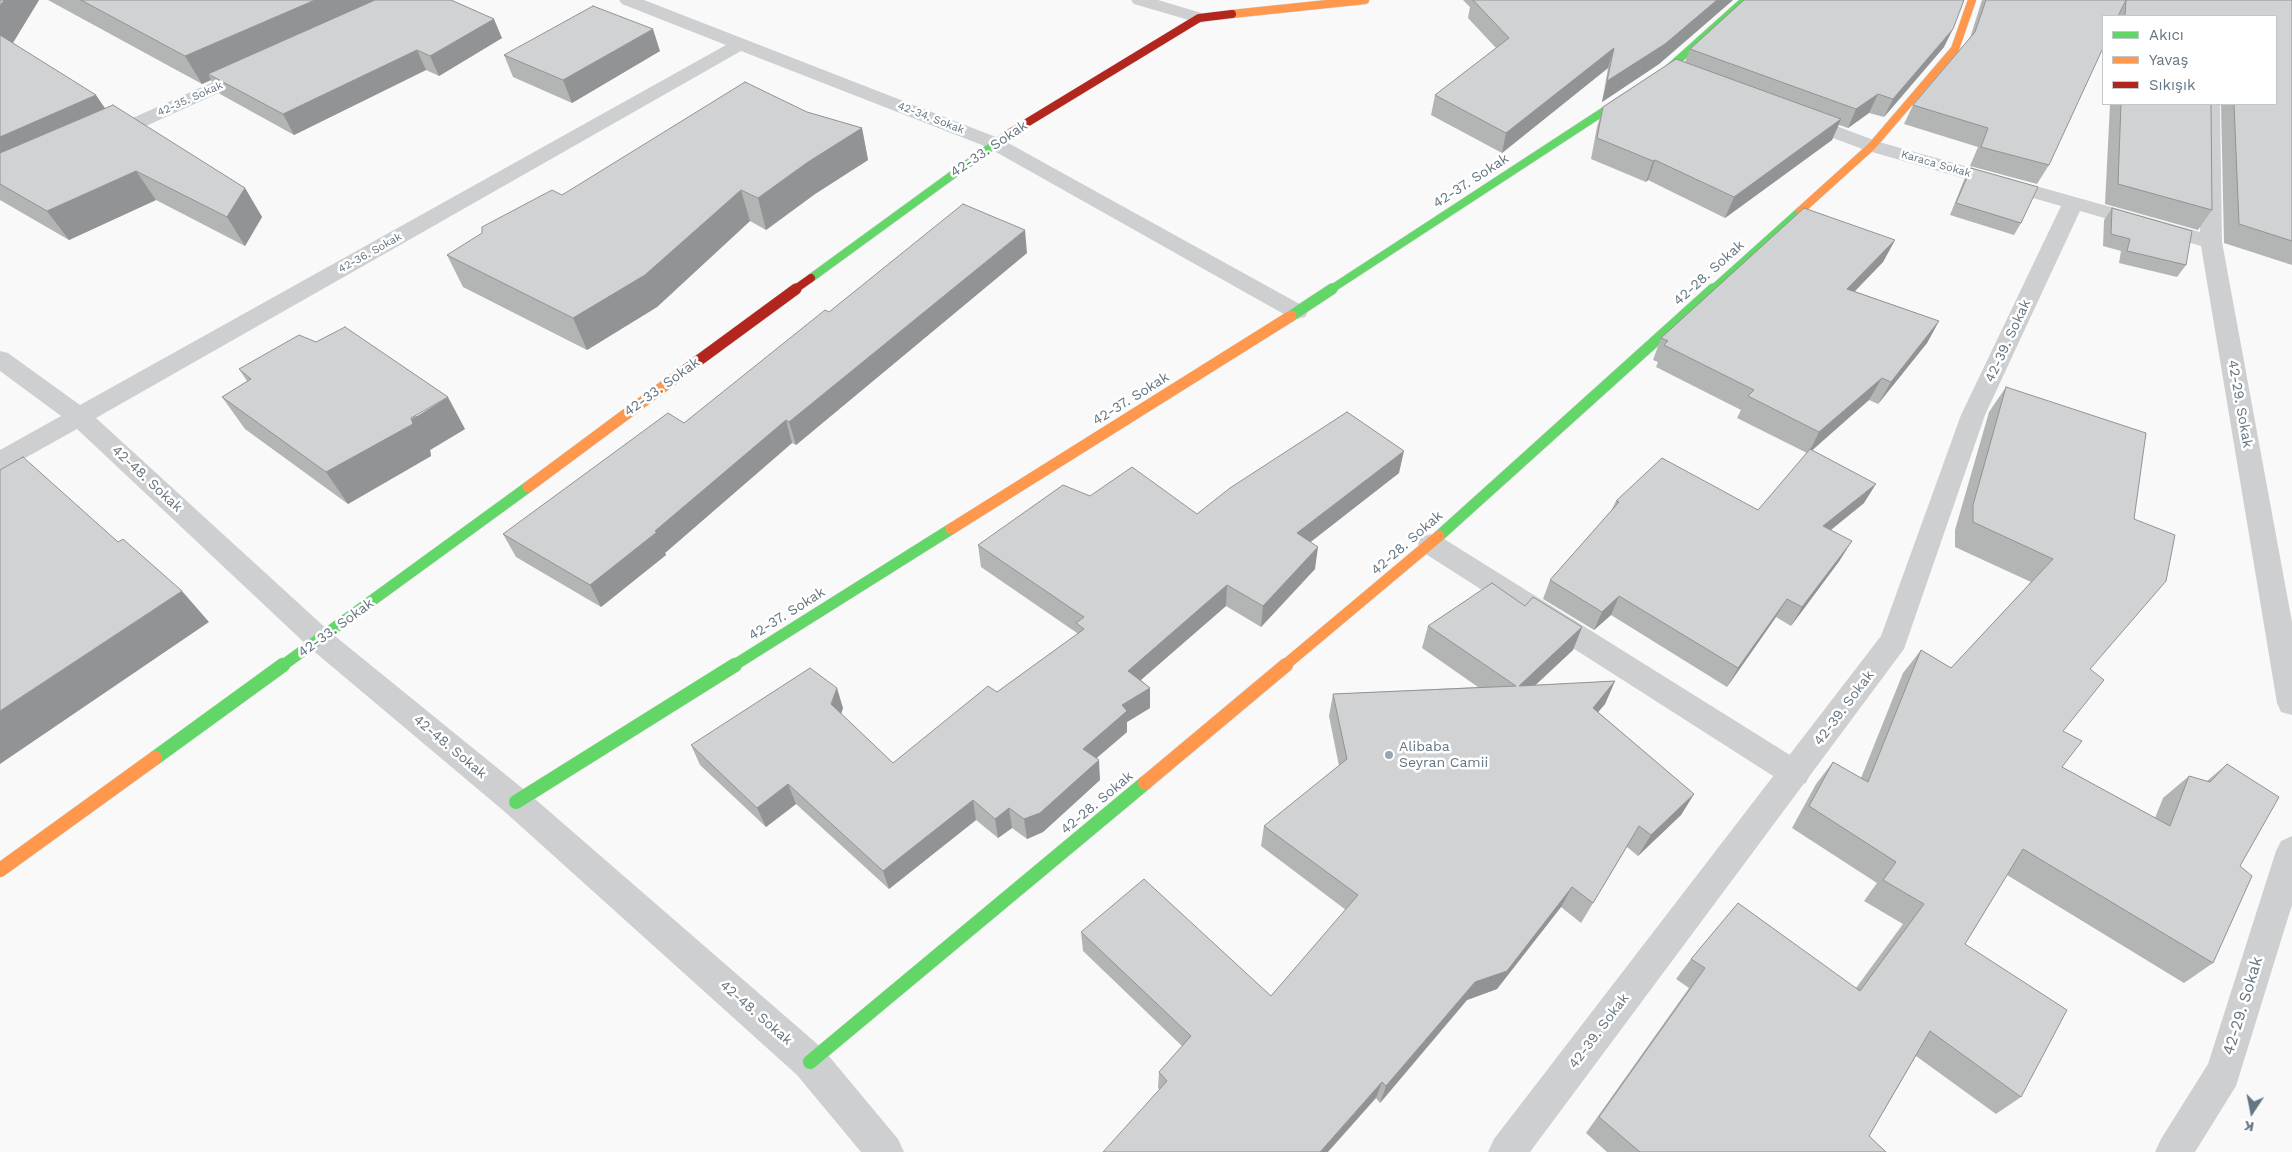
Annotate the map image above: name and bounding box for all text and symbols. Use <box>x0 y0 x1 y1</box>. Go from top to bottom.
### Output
legend <box>2102 15 2277 105</box>
text: Akıcı <box>2149 26 2184 44</box>
text: Yavaş <box>2149 51 2189 69</box>
text: Sıkışık <box>2149 76 2195 94</box>
street label: 42-35. Sokak <box>155 79 225 119</box>
street label: 42-34. Sokak <box>896 99 966 137</box>
street label: 42-33. Sokak <box>947 117 1031 181</box>
street label: Karaca Sokak <box>1899 148 1973 180</box>
street label: 42-37. Sokak <box>1430 150 1512 212</box>
street label: 42-36. Sokak <box>336 230 404 276</box>
street label: 42-28. Sokak <box>1670 237 1748 309</box>
street label: 42-39. Sokak <box>1981 297 2035 385</box>
street label: 42-33. Sokak <box>621 354 703 420</box>
street label: 42-29. Sokak <box>2224 359 2256 449</box>
street label: 42-37. Sokak <box>1090 369 1172 429</box>
street label: 42-48. Sokak <box>108 442 186 516</box>
street label: 42-28. Sokak <box>1368 507 1446 579</box>
street label: 42-37. Sokak <box>746 584 828 644</box>
street label: 42-33. Sokak <box>295 595 377 661</box>
street label: 42-39. Sokak <box>1810 667 1878 749</box>
street label: 42-48. Sokak <box>410 712 490 782</box>
place label: Alibaba Seyran Camii <box>1399 739 1488 772</box>
marker: Alibaba Seyran Camii <box>1383 749 1395 761</box>
street label: 42-28. Sokak <box>1057 768 1137 838</box>
street label: 42-29. Sokak <box>2219 954 2267 1058</box>
street label: 42-48. Sokak <box>716 977 796 1049</box>
street label: 42-39. Sokak <box>1565 990 1633 1072</box>
north arrow <box>2227 1087 2277 1137</box>
text: K <box>2243 1118 2255 1136</box>

